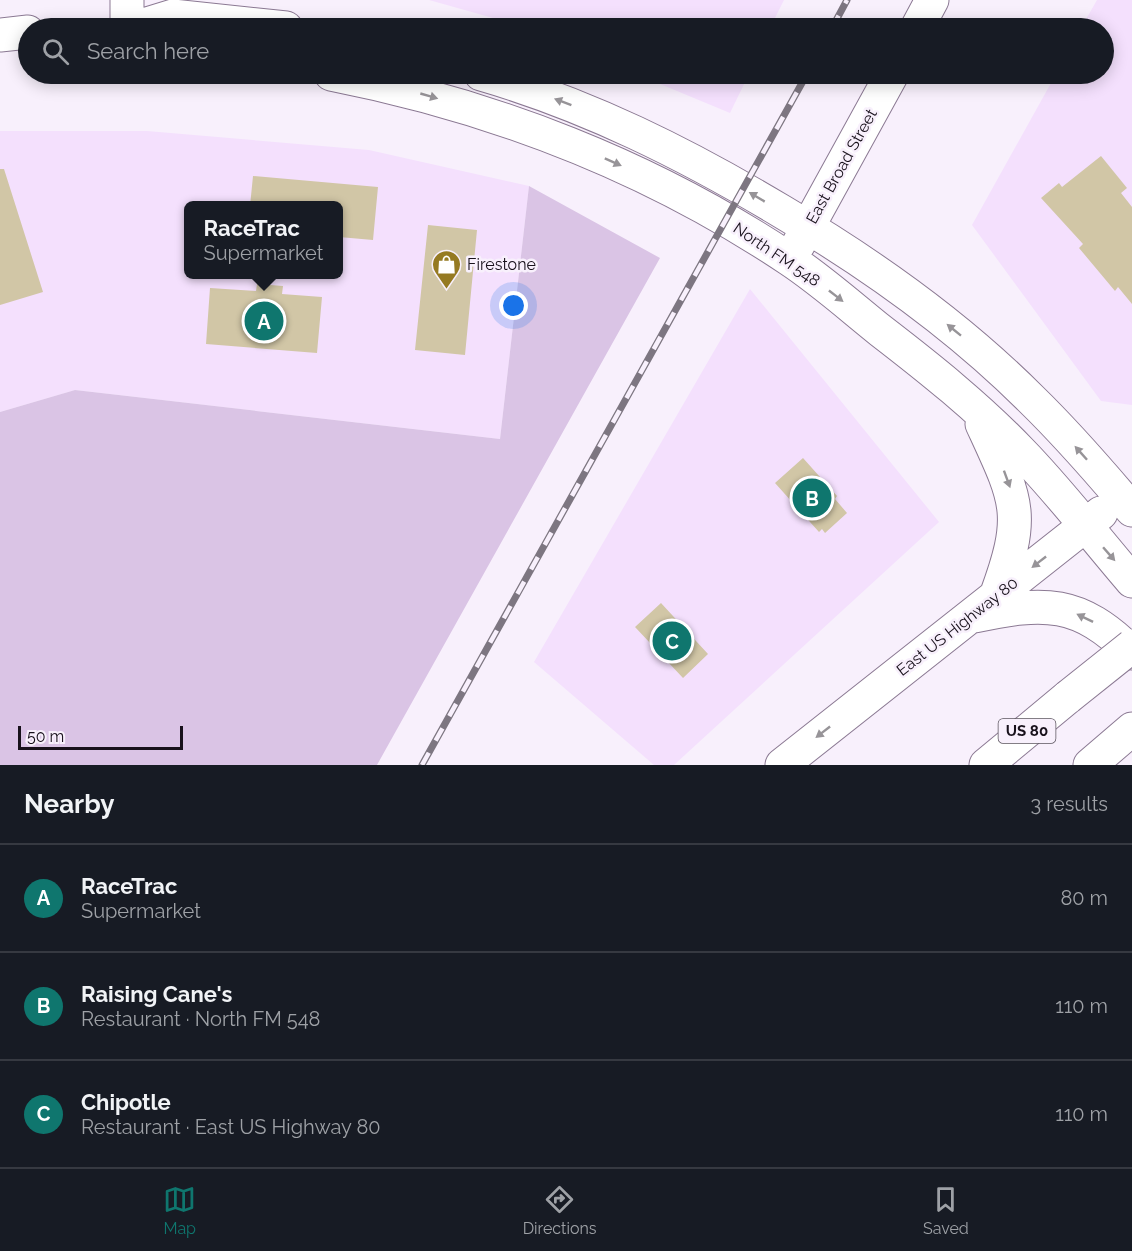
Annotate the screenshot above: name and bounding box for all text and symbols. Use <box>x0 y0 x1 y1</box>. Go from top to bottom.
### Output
search box <box>18 18 1114 84</box>
icon: search <box>39 35 72 68</box>
text: Search here <box>87 38 209 64</box>
one-way arrow <box>420 92 438 102</box>
one-way arrow <box>554 97 572 107</box>
street label: East Broad Street <box>802 105 881 227</box>
one-way arrow <box>604 157 622 167</box>
one-way arrow <box>749 191 765 202</box>
popup <box>184 201 343 279</box>
text: RaceTrac <box>204 215 300 241</box>
street label: North FM 548 <box>730 218 824 290</box>
text: Supermarket <box>204 241 323 265</box>
shop icon: Firestone <box>430 248 462 290</box>
place label: Firestone <box>467 255 536 274</box>
one-way arrow <box>829 289 844 301</box>
your location <box>499 291 528 320</box>
pin: A <box>244 298 284 344</box>
one-way arrow <box>946 324 962 337</box>
one-way arrow <box>1075 446 1088 461</box>
one-way arrow <box>1002 470 1012 488</box>
pin: B <box>792 476 832 520</box>
one-way arrow <box>1102 546 1115 562</box>
one-way arrow <box>1031 556 1047 569</box>
street label: East US Highway 80 <box>893 573 1022 680</box>
one-way arrow <box>1077 613 1094 622</box>
pin: C <box>652 618 692 664</box>
road number: US 80 <box>998 719 1056 743</box>
scale bar <box>18 723 183 750</box>
one-way arrow <box>816 726 831 738</box>
text: 50 m <box>27 727 64 746</box>
text: Nearby <box>24 789 114 819</box>
text: 3 results <box>1030 792 1108 816</box>
text: RaceTrac <box>81 873 177 899</box>
text: A <box>37 886 50 910</box>
text: 80 m <box>1060 886 1108 910</box>
text: Supermarket <box>81 899 201 923</box>
text: Raising Cane's <box>81 981 232 1007</box>
text: B <box>37 994 50 1018</box>
text: 110 m <box>1055 994 1108 1018</box>
text: Restaurant · North FM 548 <box>81 1007 320 1031</box>
text: Chipotle <box>81 1089 171 1115</box>
text: C <box>37 1102 50 1126</box>
text: 110 m <box>1055 1102 1108 1126</box>
text: Restaurant · East US Highway 80 <box>81 1115 381 1139</box>
tab: Map <box>163 1183 196 1238</box>
tab: Directions <box>523 1183 597 1238</box>
tab: Saved <box>923 1183 969 1238</box>

